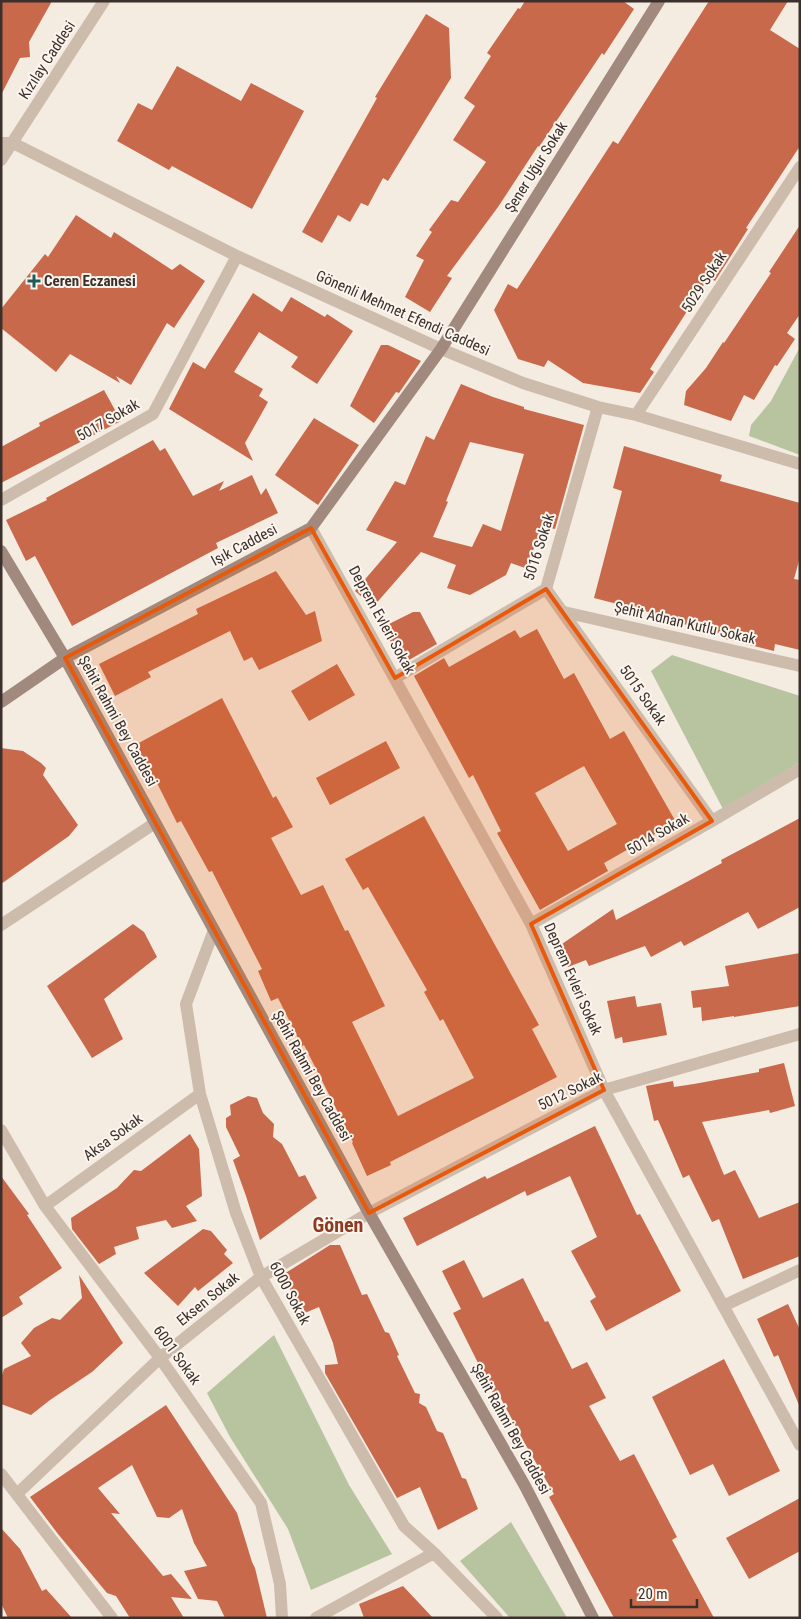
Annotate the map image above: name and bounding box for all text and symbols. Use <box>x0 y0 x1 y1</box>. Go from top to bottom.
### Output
street label: Kızılay Caddesi <box>15 17 79 103</box>
street label: Şener Uğur Sokak <box>501 118 571 216</box>
street label: 5029 Sokak <box>678 248 730 316</box>
street label: Gönenli Mehmet Efendi Caddesi <box>313 266 493 360</box>
place label: Ceren Eczanesi <box>44 272 136 290</box>
marker: Ceren Eczanesi <box>28 275 40 287</box>
street label: 5017 Sokak <box>74 395 143 445</box>
street label: 5016 Sokak <box>520 511 558 583</box>
street label: Işık Caddesi <box>208 520 280 570</box>
street label: Deprem Evleri Sokak <box>345 563 419 677</box>
street label: Şehit Adnan Kutlu Sokak <box>613 598 758 648</box>
street label: Şehit Rahmi Bey Caddesi <box>75 653 161 789</box>
street label: 5015 Sokak <box>616 662 670 729</box>
street label: 5014 Sokak <box>624 809 693 859</box>
street label: Deprem Evleri Sokak <box>540 920 606 1038</box>
street label: Şehit Rahmi Bey Caddesi <box>269 1008 355 1144</box>
street label: 5012 Sokak <box>535 1068 605 1114</box>
street label: Aksa Sokak <box>80 1109 146 1165</box>
district label: Gönen <box>313 1213 363 1237</box>
street label: 6000 Sokak <box>266 1258 314 1328</box>
street label: Eksen Sokak <box>173 1268 243 1330</box>
street label: 6001 Sokak <box>149 1322 205 1388</box>
street label: Şehit Rahmi Bey Caddesi <box>468 1361 554 1497</box>
scale bar <box>631 1576 697 1608</box>
text: 20 m <box>638 1585 668 1603</box>

